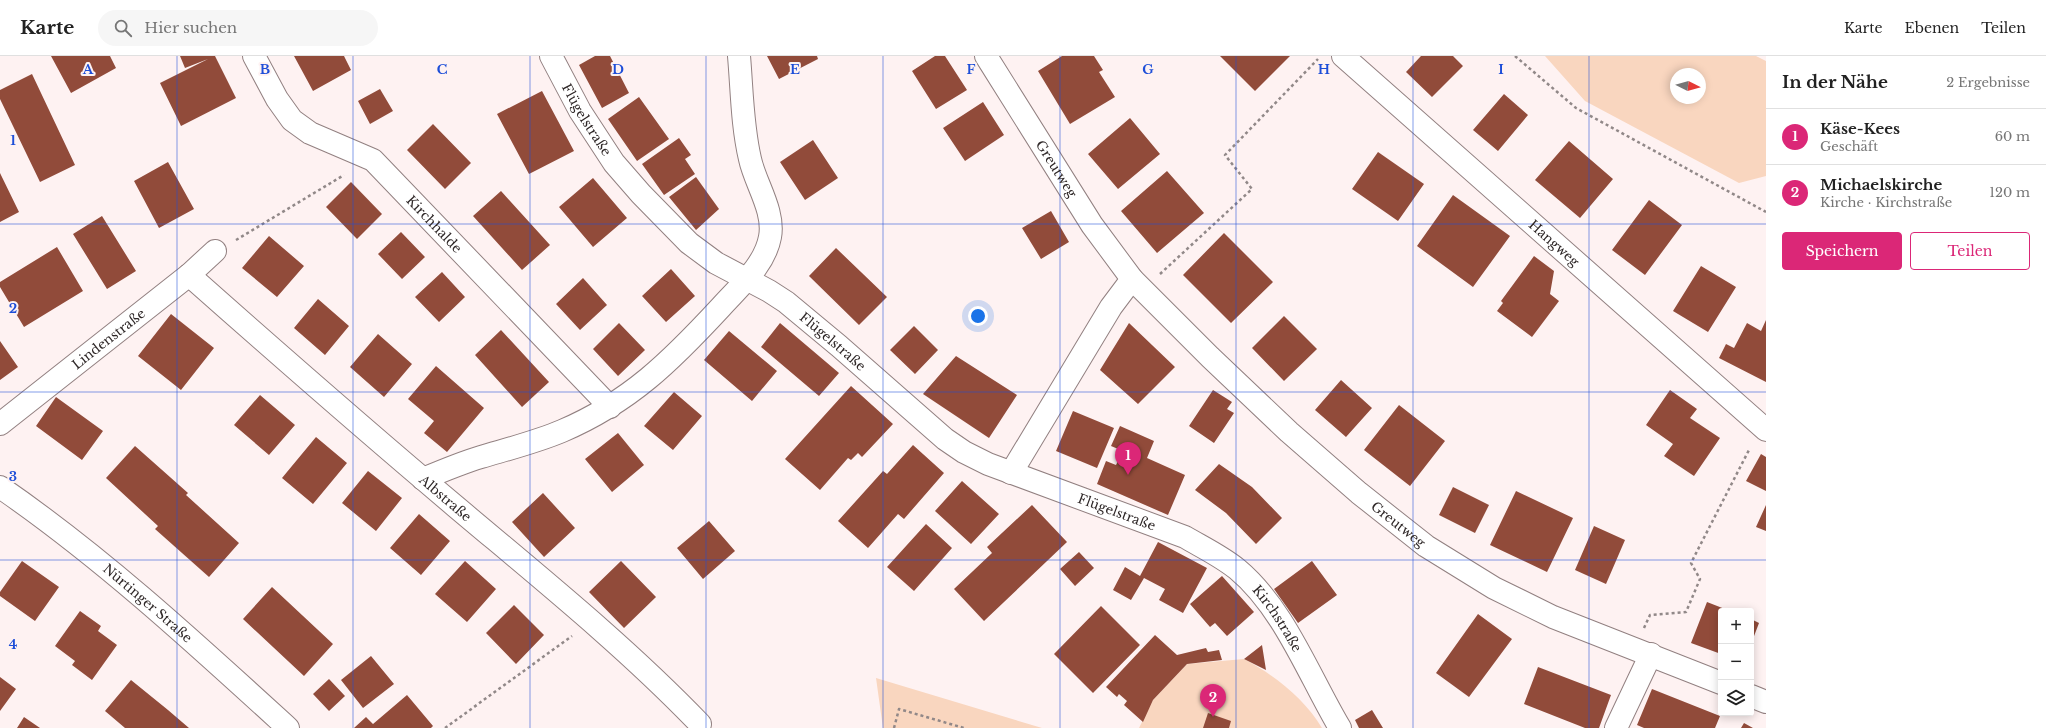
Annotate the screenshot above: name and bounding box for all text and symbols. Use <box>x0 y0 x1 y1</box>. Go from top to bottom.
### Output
search box <box>98 10 378 46</box>
text: Karte <box>20 16 74 39</box>
icon: search <box>112 17 134 39</box>
text: Hier suchen <box>144 18 237 37</box>
text: Karte <box>1844 19 1883 37</box>
text: Ebenen <box>1905 19 1959 37</box>
text: Teilen <box>1981 19 2026 37</box>
text: A <box>82 61 94 78</box>
text: B <box>260 61 270 78</box>
text: C <box>437 61 448 78</box>
text: D <box>612 61 624 78</box>
text: E <box>790 61 800 78</box>
text: F <box>967 61 976 78</box>
text: G <box>1142 61 1154 78</box>
text: H <box>1318 61 1330 78</box>
text: I <box>1498 61 1504 78</box>
north arrow <box>1670 68 1706 104</box>
text: In der Nähe <box>1782 72 1888 93</box>
text: 2 Ergebnisse <box>1946 74 2030 91</box>
street label: Flügelstraße <box>558 81 615 159</box>
text: Käse-Kees <box>1820 119 1900 138</box>
text: 1 <box>1792 128 1798 145</box>
text: 60 m <box>1995 128 2030 145</box>
text: 1 <box>10 132 16 149</box>
street label: Greutweg <box>1032 137 1081 201</box>
text: Geschäft <box>1820 138 1878 155</box>
text: Michaelskirche <box>1820 175 1942 194</box>
text: 2 <box>1791 184 1799 201</box>
text: 120 m <box>1989 184 2030 201</box>
street label: Kirchhalde <box>403 192 466 257</box>
text: Kirche · Kirchstraße <box>1820 194 1952 211</box>
street label: Hangweg <box>1525 216 1583 270</box>
button: Speichern <box>1782 232 1902 270</box>
button: Teilen <box>1910 232 2030 270</box>
text: 2 <box>9 300 17 317</box>
street label: Lindenstraße <box>69 305 149 373</box>
your location <box>968 306 988 326</box>
street label: Flügelstraße <box>796 309 869 375</box>
pin: 1 <box>1115 442 1141 475</box>
text: 3 <box>9 468 17 485</box>
street label: Albstraße <box>415 471 475 525</box>
street label: Flügelstraße <box>1075 490 1158 534</box>
street label: Greutweg <box>1367 498 1429 551</box>
street label: Nürtinger Straße <box>99 560 196 646</box>
street label: Kirchstraße <box>1249 582 1305 655</box>
map controls <box>1718 608 1754 716</box>
button: + <box>1718 608 1754 644</box>
text: 4 <box>9 636 18 653</box>
button: − <box>1718 644 1754 680</box>
button: layers <box>1718 680 1754 716</box>
pin: 2 <box>1200 684 1226 717</box>

